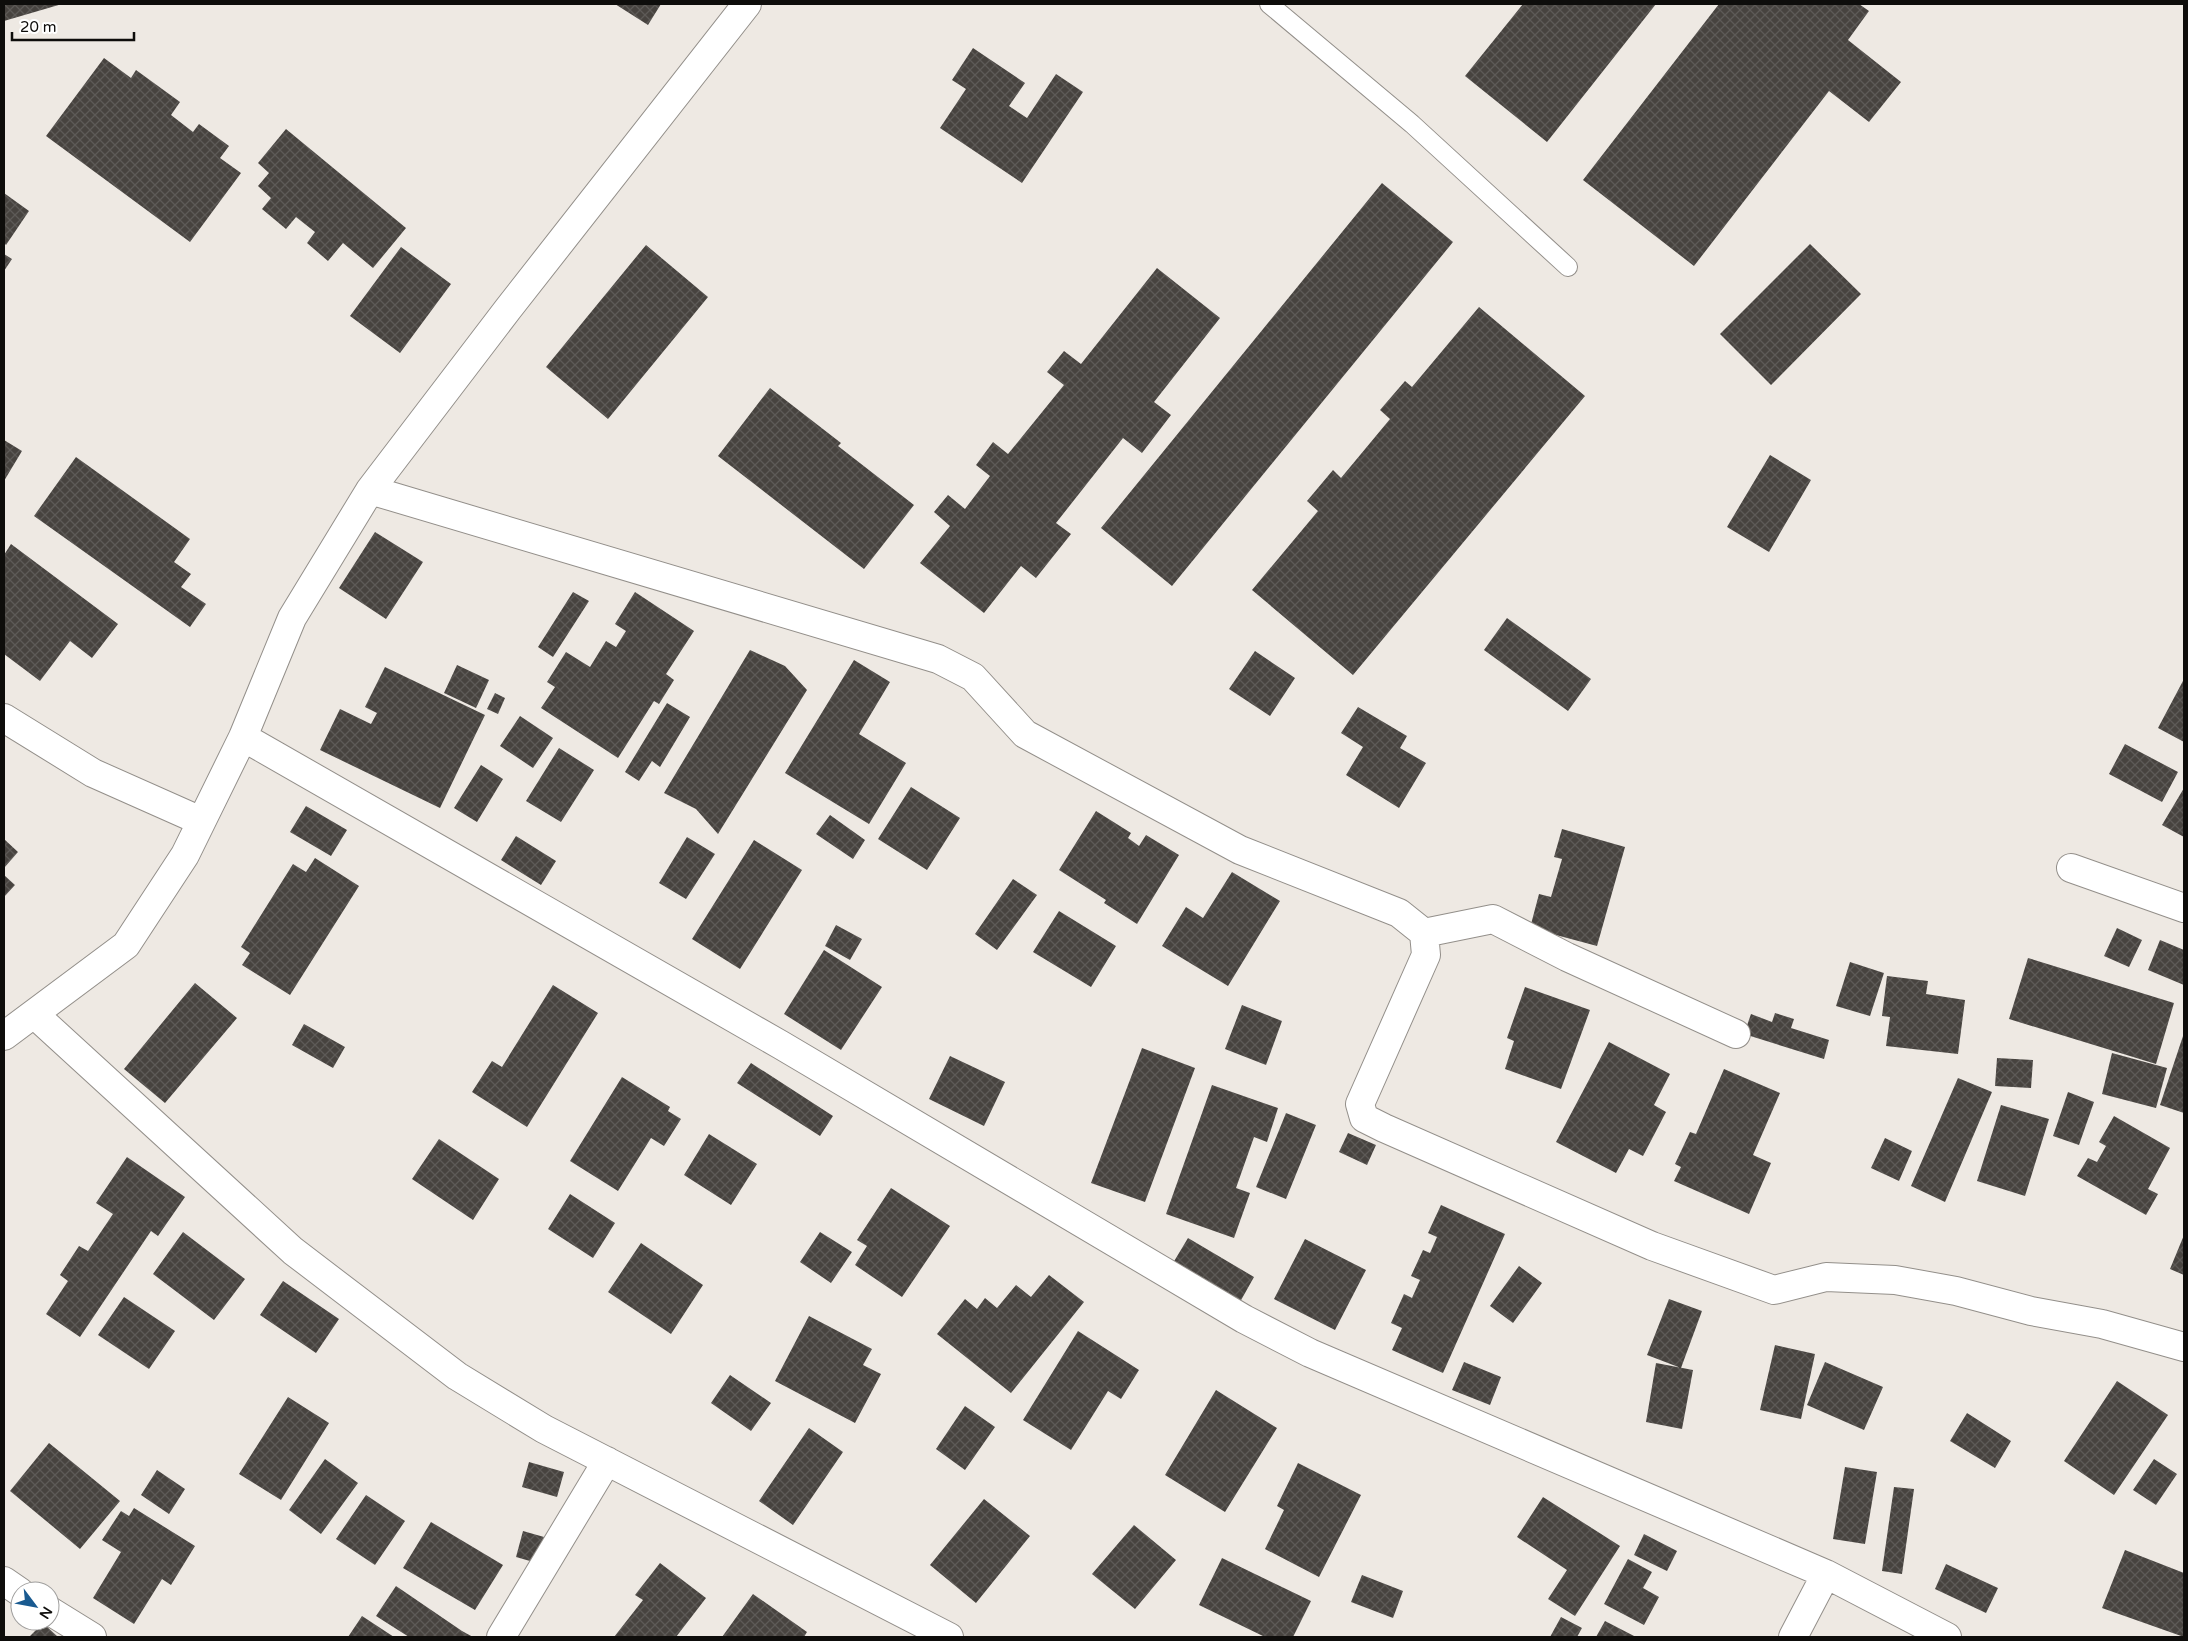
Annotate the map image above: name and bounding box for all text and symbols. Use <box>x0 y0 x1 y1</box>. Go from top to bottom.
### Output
scale bar <box>12 10 135 42</box>
text: 20 m <box>20 18 57 36</box>
north arrow <box>10 1581 60 1631</box>
text: N <box>35 1603 56 1622</box>

